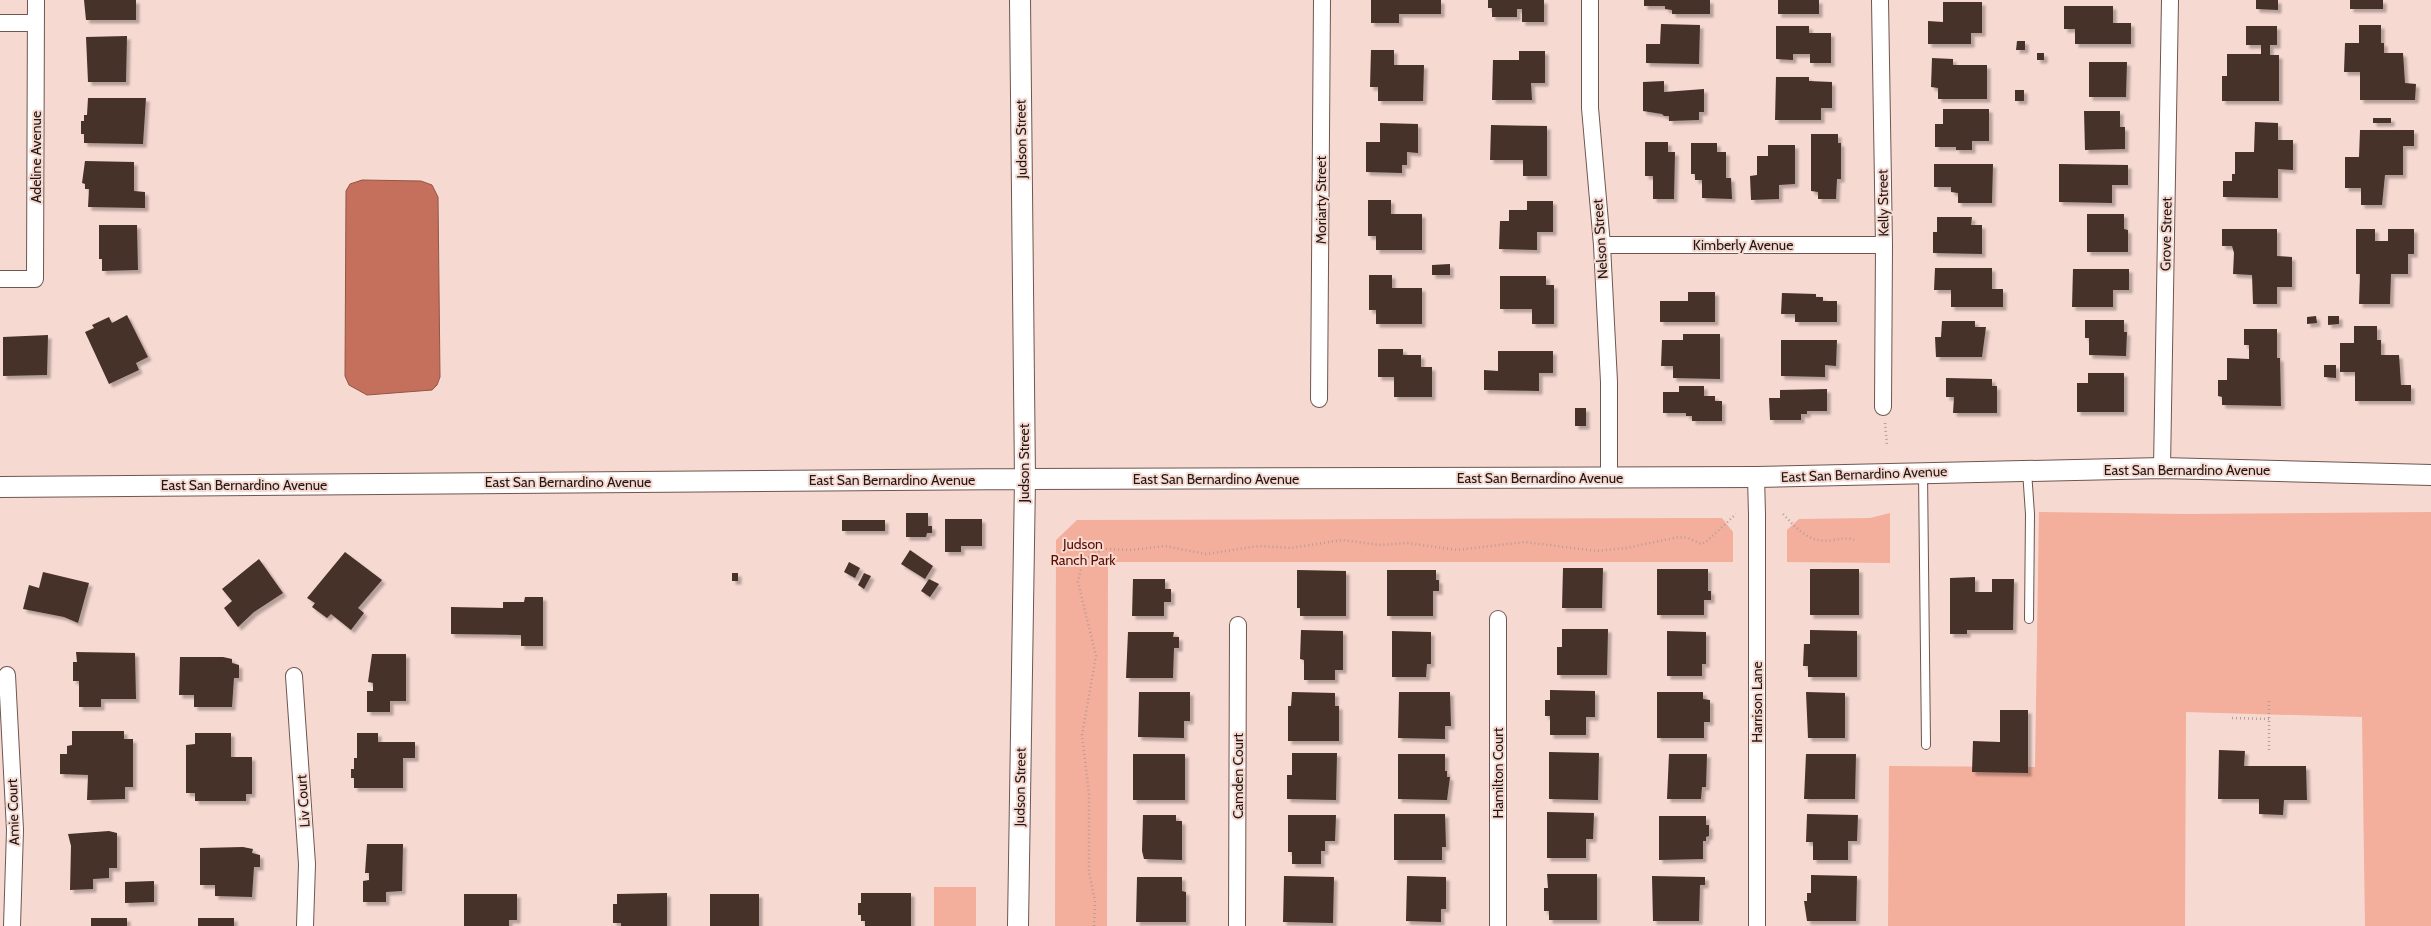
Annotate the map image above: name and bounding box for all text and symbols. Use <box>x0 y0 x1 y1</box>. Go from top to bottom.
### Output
street label: Judson Street <box>1011 99 1031 180</box>
street label: Adeline Avenue <box>27 111 45 203</box>
street label: Moriarty Street <box>1312 156 1330 244</box>
street label: Kelly Street <box>1873 169 1893 237</box>
street label: Grove Street <box>2156 196 2176 271</box>
street label: Nelson Street <box>1588 198 1612 280</box>
street label: Kimberly Avenue <box>1693 236 1793 254</box>
street label: Judson Street <box>1015 423 1033 503</box>
street label: East San Bernardino Avenue <box>2104 461 2270 479</box>
street label: East San Bernardino Avenue <box>1780 462 1948 486</box>
street label: East San Bernardino Avenue <box>1457 469 1623 487</box>
street label: East San Bernardino Avenue <box>1133 470 1299 488</box>
street label: East San Bernardino Avenue <box>809 471 975 489</box>
street label: East San Bernardino Avenue <box>485 473 651 491</box>
street label: East San Bernardino Avenue <box>161 476 327 494</box>
park label: Judson Ranch Park <box>1050 535 1116 569</box>
street label: Harrison Lane <box>1748 661 1766 743</box>
street label: Hamilton Court <box>1489 727 1507 818</box>
street label: Camden Court <box>1229 733 1247 819</box>
street label: Judson Street <box>1010 747 1030 828</box>
street label: Liv Court <box>292 774 314 828</box>
street label: Amie Court <box>3 778 23 846</box>

